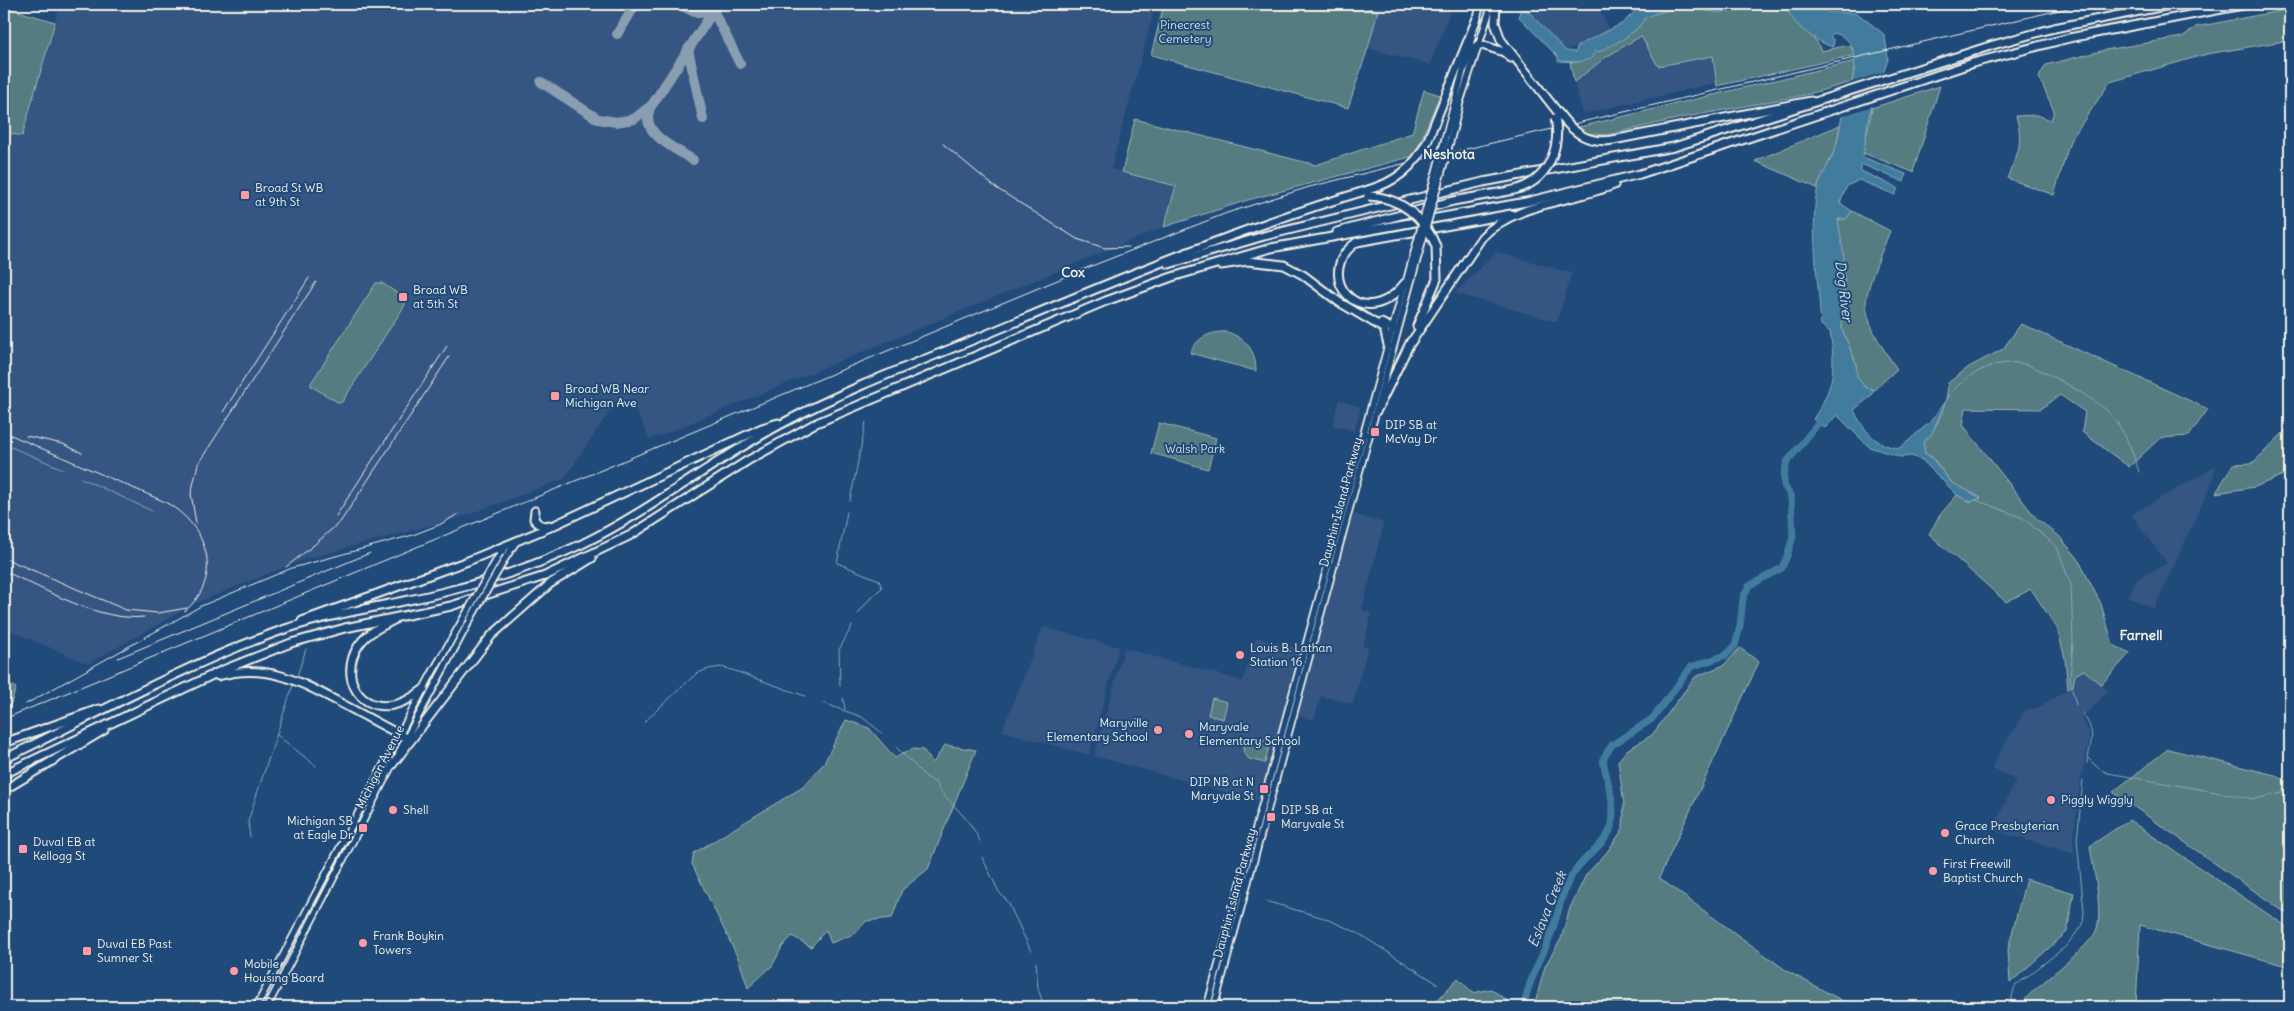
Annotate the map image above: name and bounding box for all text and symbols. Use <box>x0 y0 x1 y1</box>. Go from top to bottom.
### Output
park label: Pinecrest Cemetery <box>1158 17 1212 46</box>
district label: Neshota <box>1423 145 1475 163</box>
place label: Broad St WB at 9th St <box>255 180 323 209</box>
marker: Broad St WB at 9th St <box>239 189 251 201</box>
water label: Dog River <box>1831 260 1857 325</box>
district label: Cox <box>1061 263 1085 281</box>
place label: Broad WB at 5th St <box>413 282 468 311</box>
marker: Broad WB at 5th St <box>397 291 409 303</box>
place label: Broad WB Near Michigan Ave <box>565 381 649 410</box>
marker: Broad WB Near Michigan Ave <box>549 390 561 402</box>
place label: DIP SB at McVay Dr <box>1385 417 1437 446</box>
marker: DIP SB at McVay Dr <box>1369 426 1381 438</box>
street label: Dauphin Island Parkway <box>1316 435 1365 568</box>
park label: Walsh Park <box>1165 441 1225 456</box>
district label: Farnell <box>2120 626 2162 644</box>
place label: Louis B. Lathan Station 16 <box>1250 640 1332 669</box>
marker: Louis B. Lathan Station 16 <box>1234 649 1246 661</box>
place label: Maryville Elementary School <box>1047 715 1148 744</box>
place label: Maryvale Elementary School <box>1199 719 1300 748</box>
street label: Michigan Avenue <box>352 723 407 811</box>
marker: Maryville Elementary School <box>1152 724 1164 736</box>
marker: Maryvale Elementary School <box>1183 728 1195 740</box>
place label: DIP NB at N Maryvale St <box>1189 774 1254 803</box>
marker: DIP NB at N Maryvale St <box>1258 783 1270 795</box>
place label: Piggly Wiggly <box>2061 792 2133 807</box>
marker: Piggly Wiggly <box>2045 794 2057 806</box>
place label: Shell <box>403 802 428 817</box>
place label: DIP SB at Maryvale St <box>1281 802 1344 831</box>
marker: Shell <box>387 804 399 816</box>
marker: DIP SB at Maryvale St <box>1265 811 1277 823</box>
place label: Michigan SB at Eagle Dr <box>287 813 353 842</box>
place label: Grace Presbyterian Church <box>1955 818 2059 847</box>
marker: Michigan SB at Eagle Dr <box>357 822 369 834</box>
street label: Dauphin Island Parkway <box>1210 826 1259 959</box>
marker: Grace Presbyterian Church <box>1939 827 1951 839</box>
place label: Duval EB at Kellogg St <box>33 834 95 863</box>
marker: Duval EB at Kellogg St <box>17 843 29 855</box>
place label: First Freewill Baptist Church <box>1943 856 2023 885</box>
marker: First Freewill Baptist Church <box>1927 865 1939 877</box>
water label: Eslava Creek <box>1524 868 1571 950</box>
place label: Frank Boykin Towers <box>373 928 444 957</box>
place label: Duval EB Past Sumner St <box>97 936 172 965</box>
marker: Frank Boykin Towers <box>357 937 369 949</box>
marker: Duval EB Past Sumner St <box>81 945 93 957</box>
place label: Mobile Housing Board <box>244 956 324 985</box>
marker: Mobile Housing Board <box>228 965 240 977</box>

